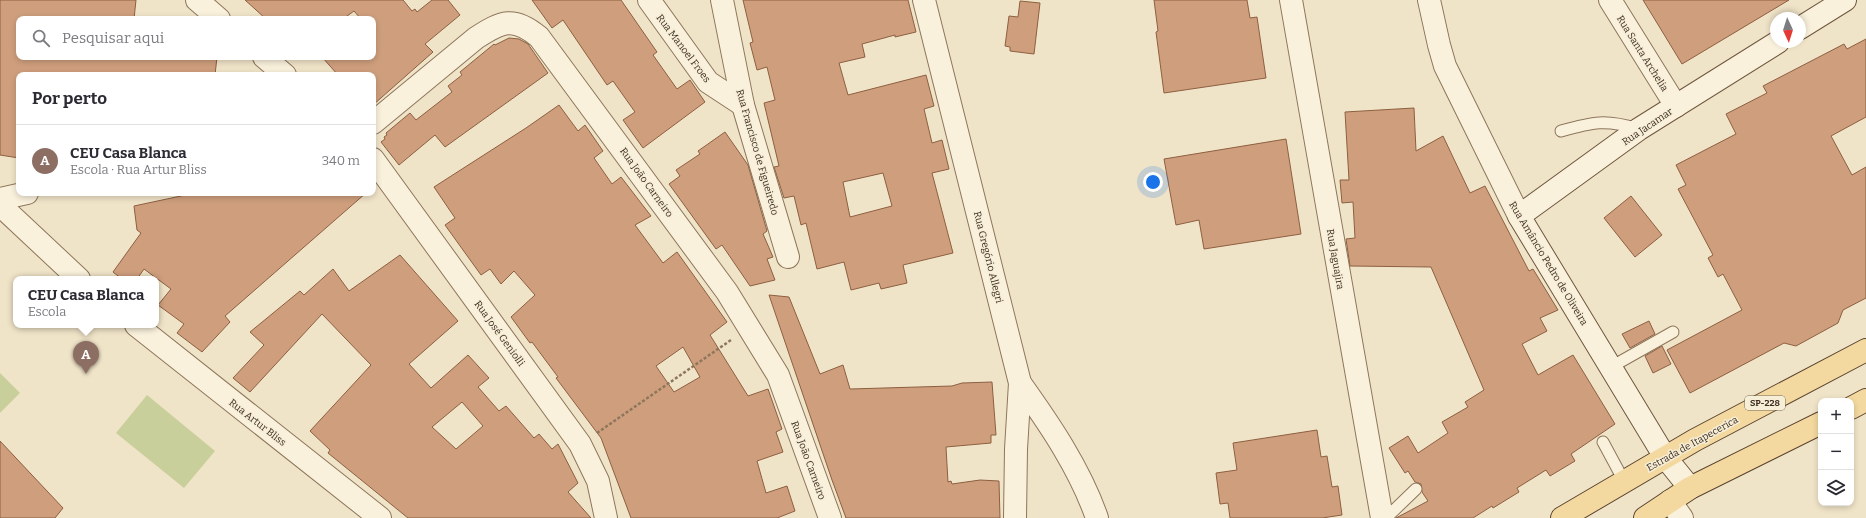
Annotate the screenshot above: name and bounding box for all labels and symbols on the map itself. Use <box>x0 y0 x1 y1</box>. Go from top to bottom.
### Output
street label: Rua Manoel Froes <box>654 12 713 85</box>
north arrow <box>1770 12 1806 48</box>
street label: Rua Santa Archelia <box>1614 13 1671 94</box>
street label: Rua Francisco de Figueiredo <box>733 88 781 217</box>
street label: Rua Jacamar <box>1620 105 1676 148</box>
street label: Rua João Carneiro <box>617 145 676 220</box>
your location <box>1143 172 1163 192</box>
street label: Rua Amâncio Pedro de Oliveira <box>1506 199 1591 328</box>
street label: Rua Gregório Allegri <box>971 210 1005 304</box>
street label: Rua Jaguajira <box>1324 228 1346 291</box>
street label: Rua José Geniolli <box>471 299 527 369</box>
pin: A <box>73 341 99 374</box>
road number: SP-228 <box>1745 396 1785 410</box>
street label: Rua Artur Bliss <box>226 397 289 449</box>
street label: Estrada de Itapecerica <box>1645 413 1741 474</box>
street label: Rua João Carneiro <box>788 419 828 502</box>

